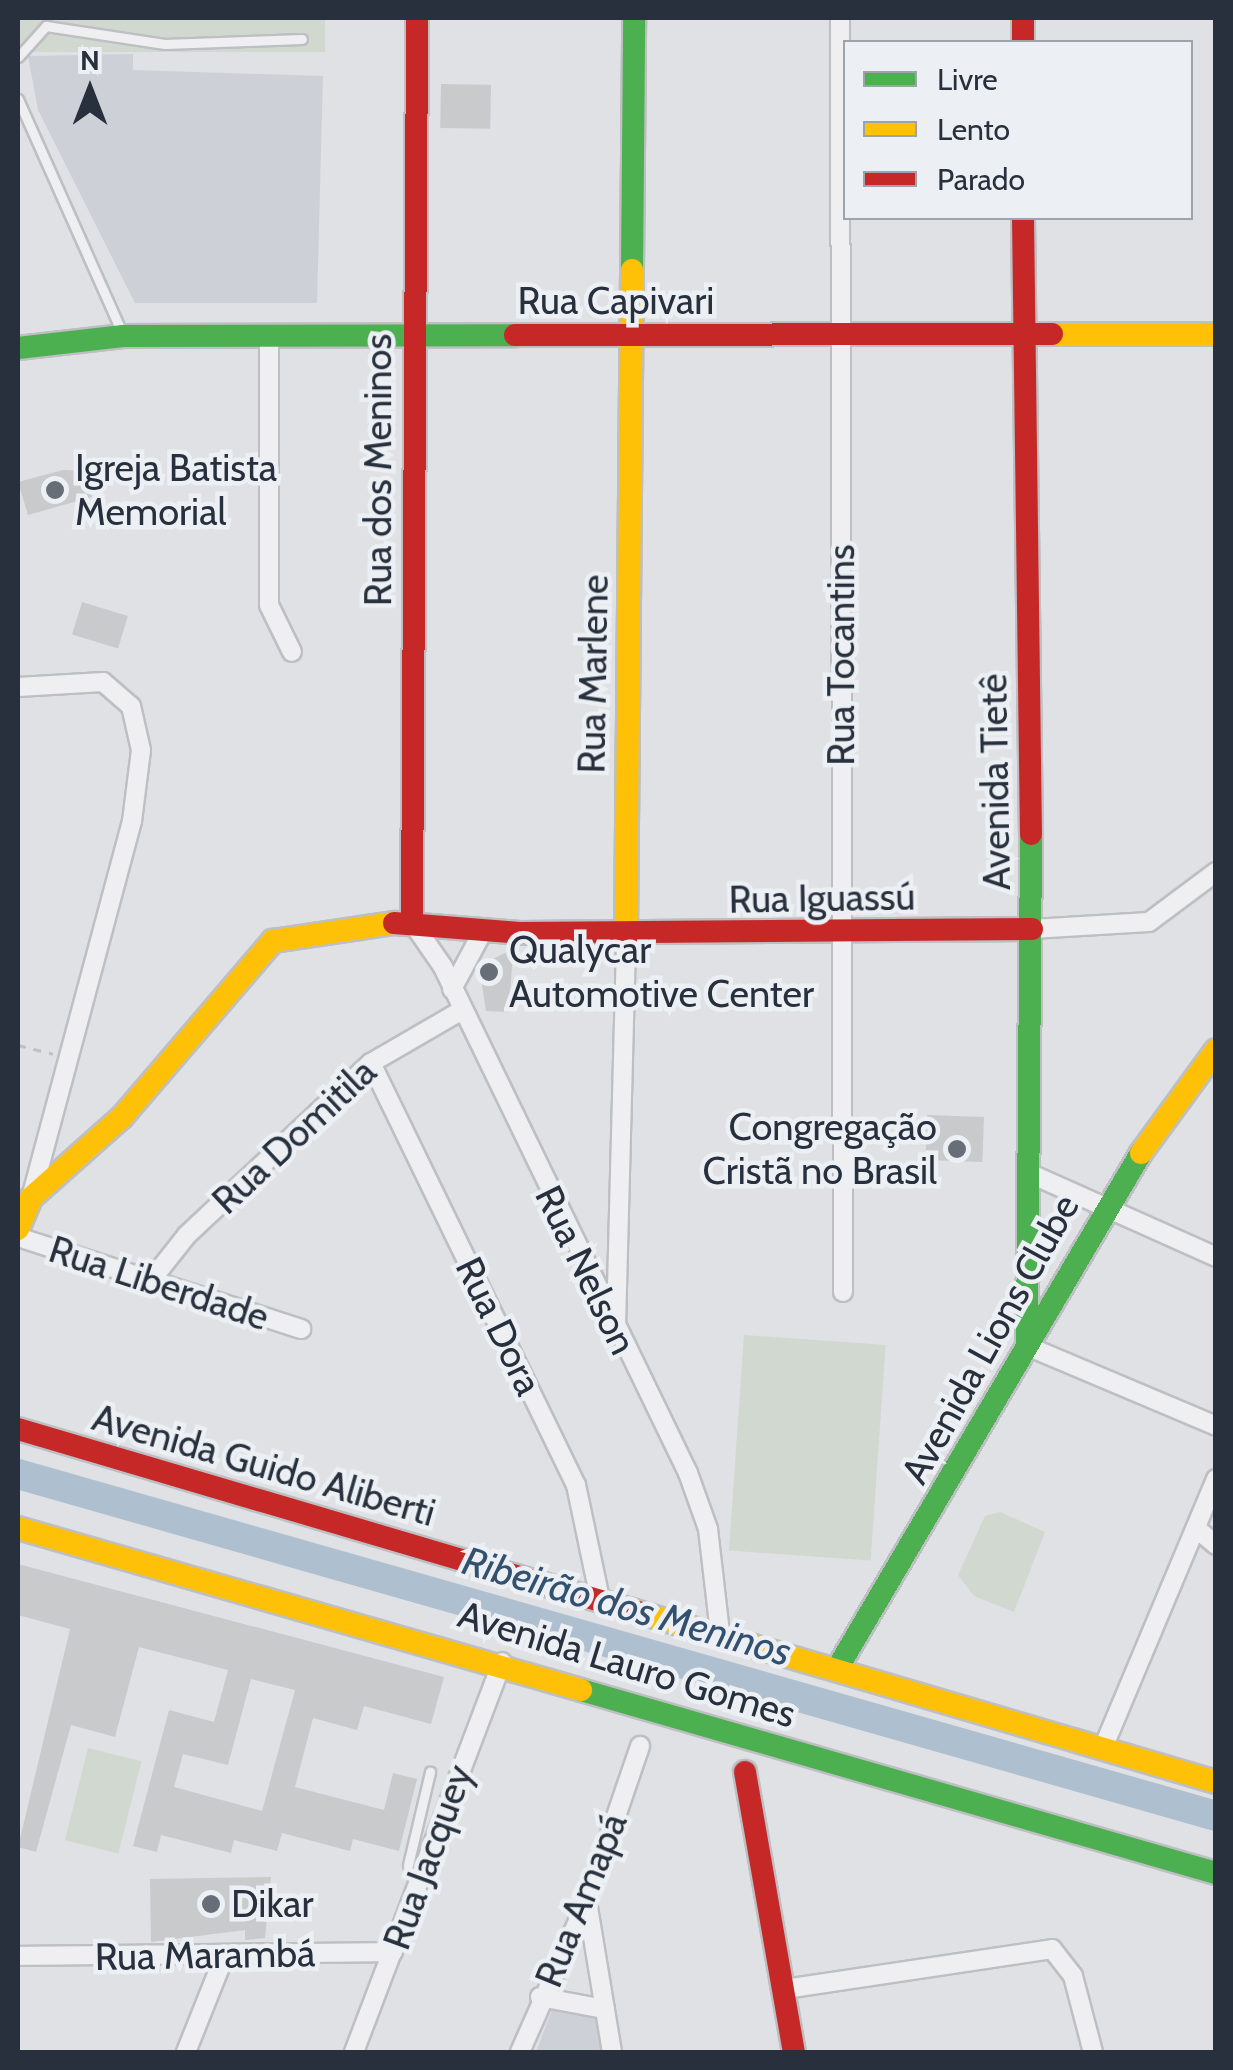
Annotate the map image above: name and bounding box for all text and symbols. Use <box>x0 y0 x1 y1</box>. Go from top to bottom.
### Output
north arrow <box>40 40 140 140</box>
legend <box>843 40 1193 220</box>
text: N <box>80 43 100 77</box>
text: Livre <box>937 61 998 98</box>
text: Lento <box>937 111 1010 148</box>
text: Parado <box>937 161 1025 198</box>
street label: Rua Capivari <box>518 278 714 324</box>
street label: Rua dos Meninos <box>355 334 401 606</box>
place label: Igreja Batista Memorial <box>75 445 277 534</box>
marker: Igreja Batista Memorial <box>44 479 66 501</box>
street label: Rua Tocantins <box>818 544 864 766</box>
street label: Rua Marlene <box>568 574 618 774</box>
street label: Avenida Tietê <box>970 673 1020 891</box>
street label: Rua Iguassú <box>728 874 916 922</box>
place label: Qualycar Automotive Center <box>509 927 814 1016</box>
marker: Qualycar Automotive Center <box>478 961 500 983</box>
street label: Rua Domitila <box>203 1049 385 1223</box>
place label: Congregação Cristã no Brasil <box>703 1104 937 1194</box>
marker: Congregação Cristã no Brasil <box>946 1138 968 1160</box>
street label: Rua Nelson <box>526 1178 646 1362</box>
street label: Avenida Lions Clube <box>892 1187 1088 1491</box>
street label: Rua Liberdade <box>43 1226 275 1340</box>
street label: Rua Dora <box>446 1250 552 1402</box>
street label: Avenida Guido Aliberti <box>87 1394 441 1536</box>
water label: Ribeirão dos Meninos <box>457 1536 797 1676</box>
street label: Avenida Lauro Gomes <box>453 1591 801 1737</box>
street label: Rua Jacquey <box>374 1758 482 1956</box>
street label: Rua Amapá <box>525 1806 637 1994</box>
place label: Dikar <box>231 1881 313 1927</box>
marker: Dikar <box>200 1893 222 1915</box>
street label: Rua Marambá <box>94 1930 316 1980</box>

